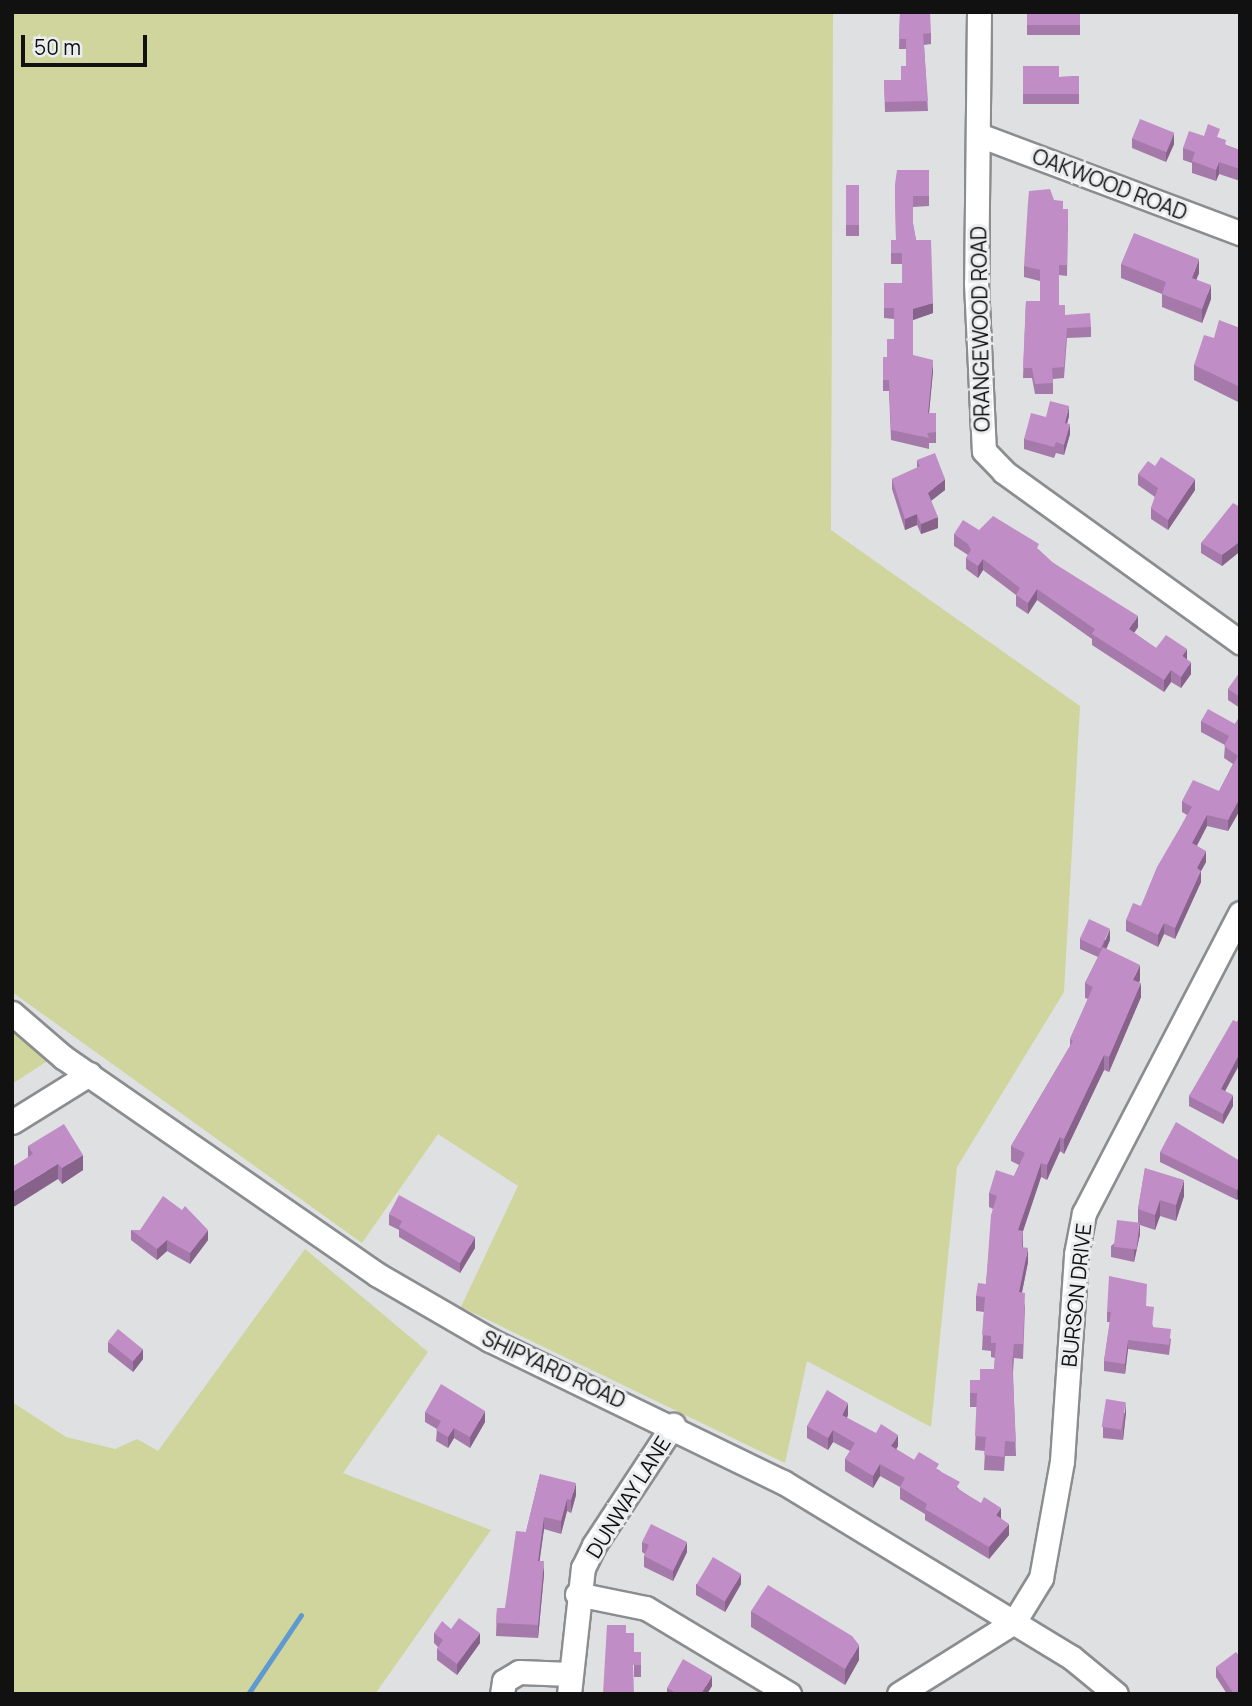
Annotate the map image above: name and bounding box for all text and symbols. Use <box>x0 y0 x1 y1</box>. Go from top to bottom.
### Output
scale bar <box>24 21 150 65</box>
text: 50 m <box>34 33 81 61</box>
street label: OAKWOOD ROAD <box>1029 143 1191 225</box>
street label: ORANGEWOOD ROAD <box>966 226 994 432</box>
street label: BURSON DRIVE <box>1056 1222 1096 1368</box>
street label: SHIPYARD ROAD <box>478 1325 630 1413</box>
street label: DUNWAY LANE <box>580 1431 676 1563</box>

